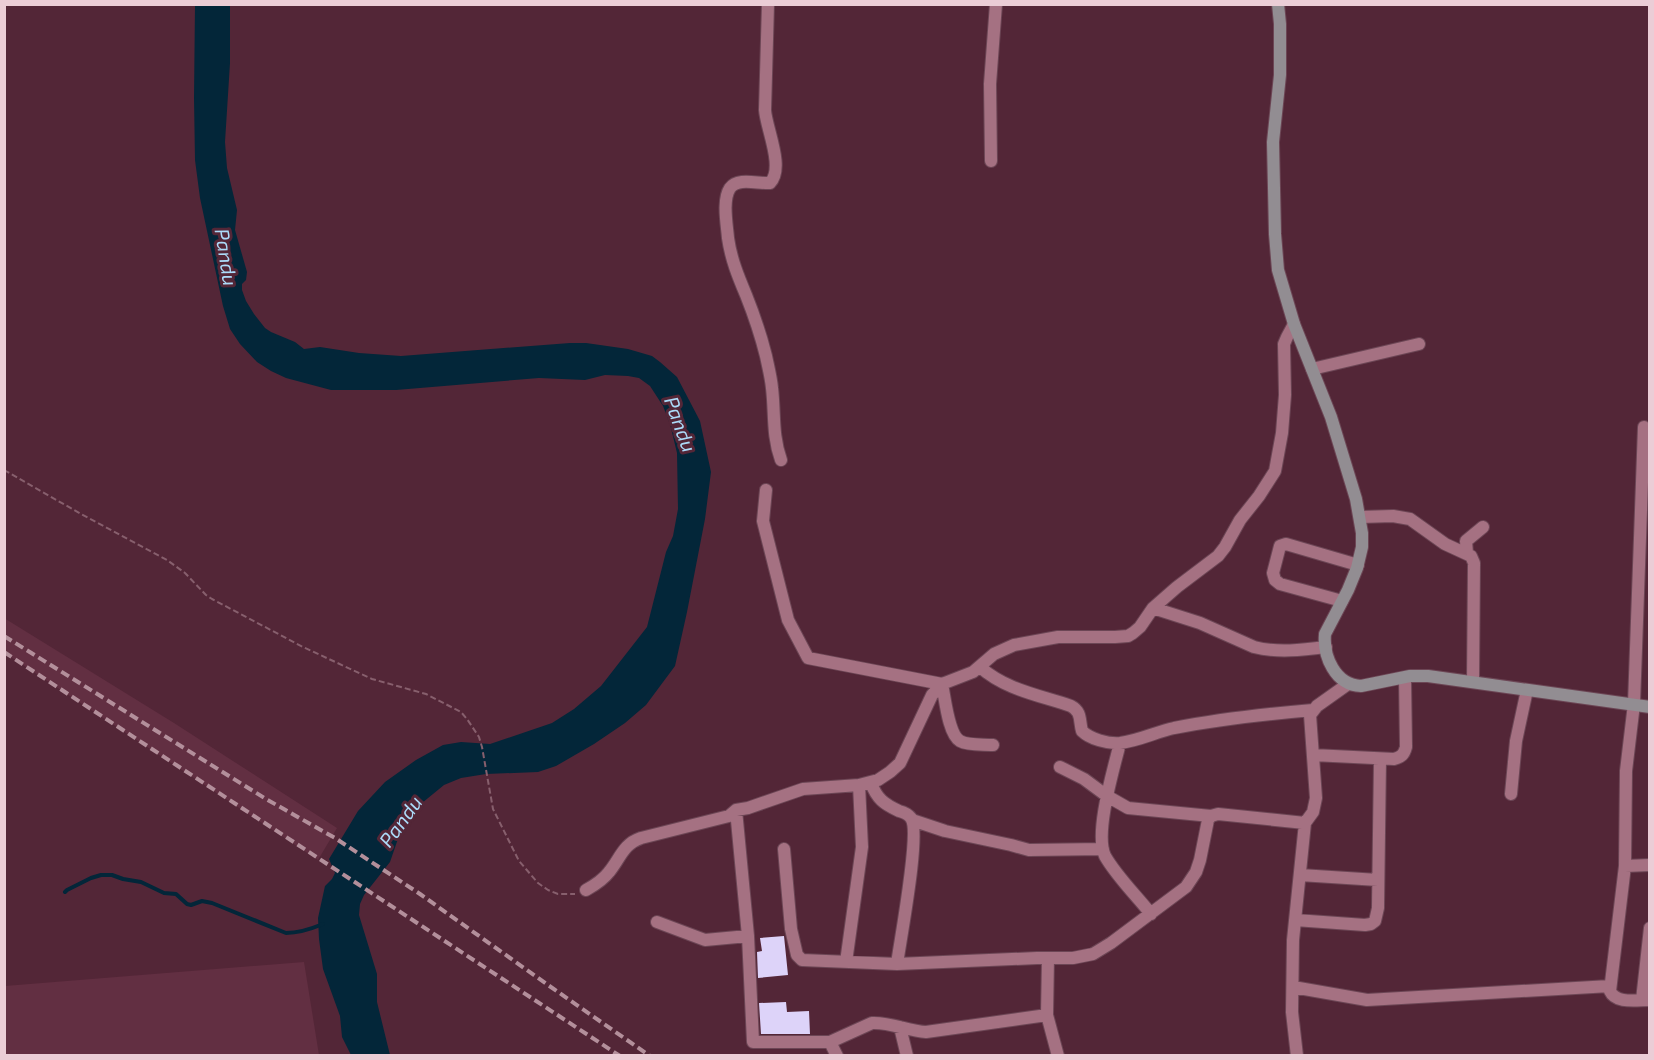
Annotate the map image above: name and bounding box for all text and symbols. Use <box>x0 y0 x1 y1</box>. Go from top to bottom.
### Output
water label: Pandu <box>211 227 243 287</box>
water label: Pandu <box>660 393 702 455</box>
water label: Pandu <box>373 791 427 851</box>

